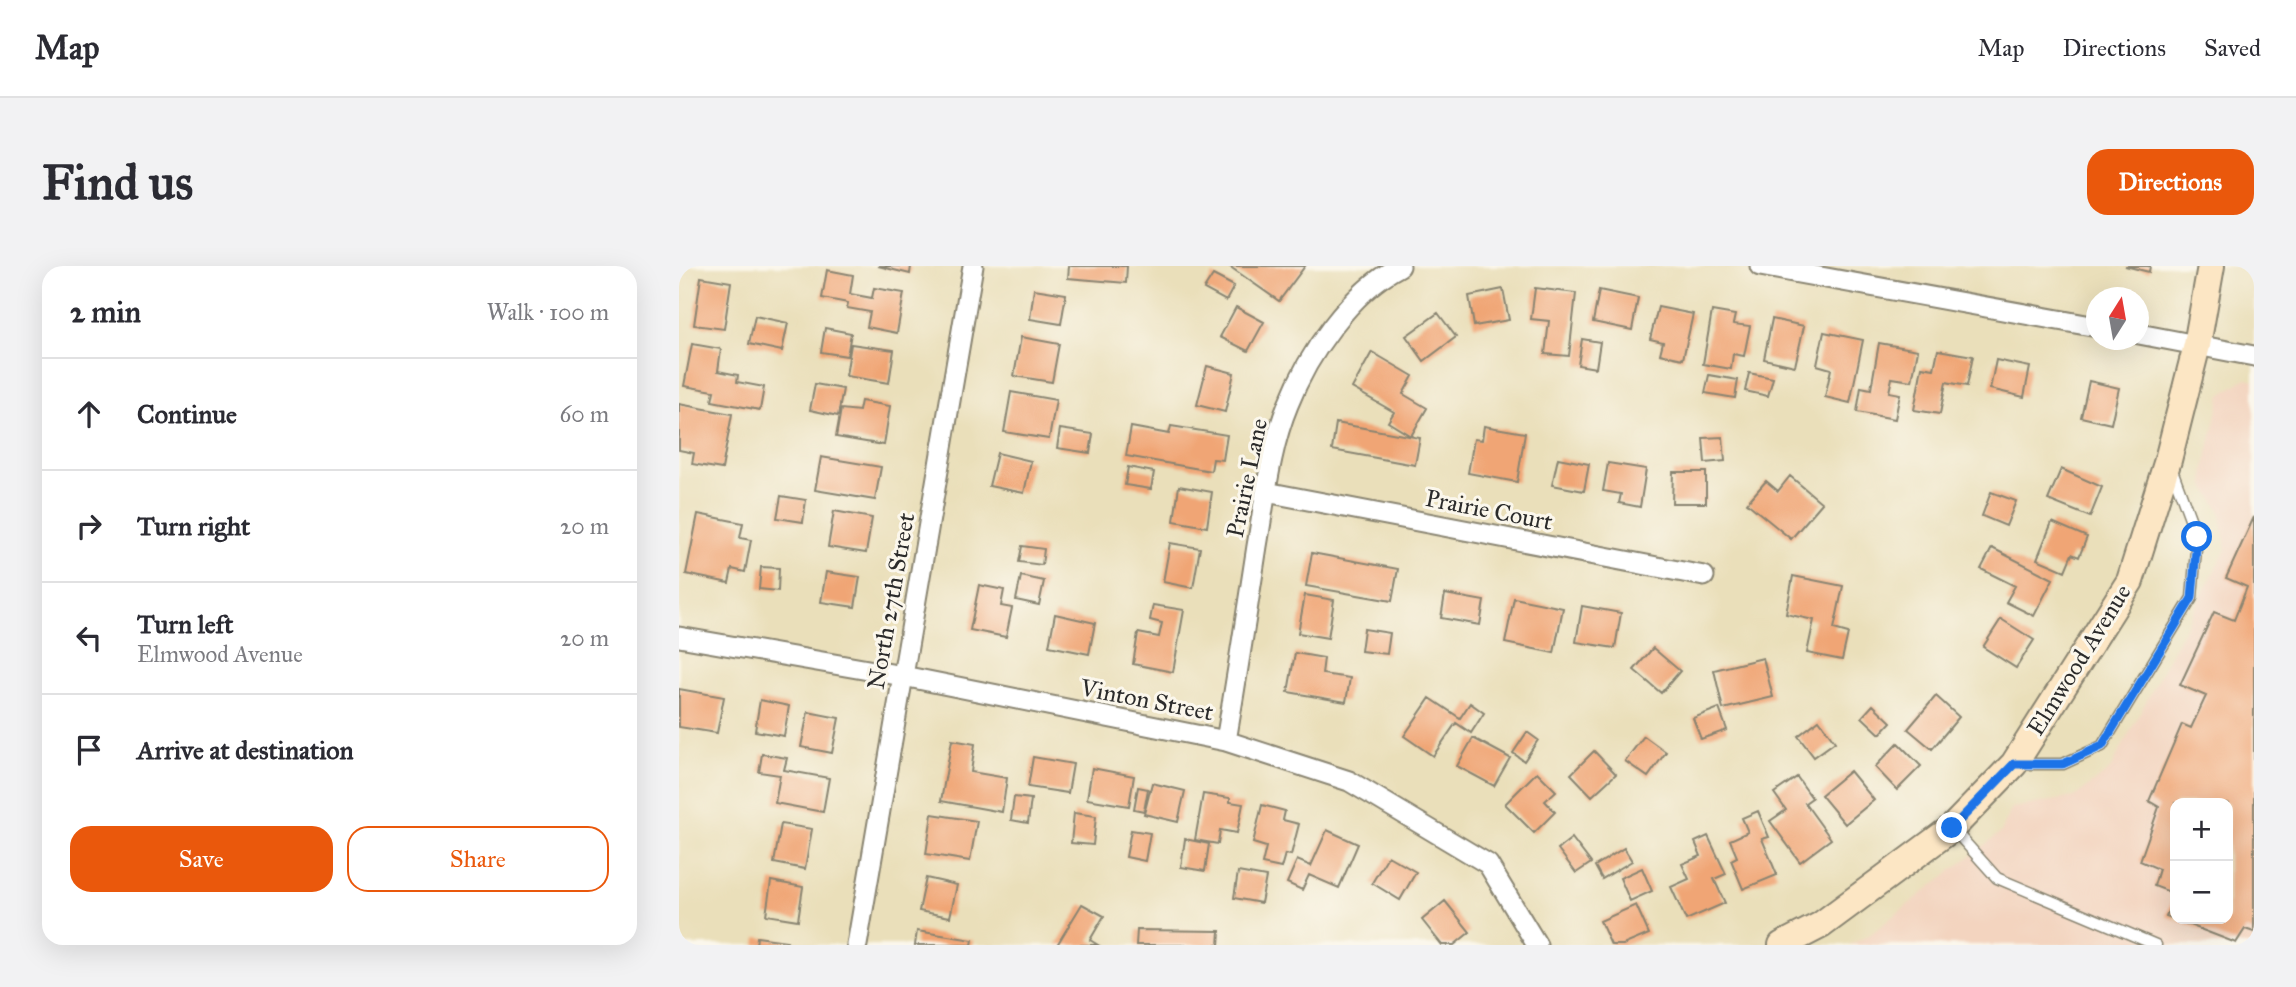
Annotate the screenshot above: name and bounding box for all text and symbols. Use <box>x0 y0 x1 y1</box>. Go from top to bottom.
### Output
text: Map <box>35 28 99 68</box>
text: Map <box>1978 33 2025 63</box>
text: Directions <box>2063 33 2166 63</box>
text: Saved <box>2204 33 2261 63</box>
button: Directions <box>2087 149 2254 215</box>
text: Find us <box>42 153 193 212</box>
north arrow <box>2086 287 2149 350</box>
text: 2 min <box>70 294 141 330</box>
text: Walk · 100 m <box>487 298 609 326</box>
icon: ahead <box>70 395 108 433</box>
text: Continue <box>137 398 237 430</box>
text: 60 m <box>560 400 609 428</box>
street label: Prairie Lane <box>1220 416 1274 540</box>
street label: Prairie Court <box>1423 483 1556 537</box>
icon: right <box>70 507 108 545</box>
text: Turn right <box>137 510 250 542</box>
street label: North 27th Street <box>861 510 921 692</box>
text: 20 m <box>560 512 609 540</box>
route start <box>2181 521 2212 552</box>
street label: Elmwood Avenue <box>2020 579 2138 741</box>
text: Turn left <box>137 608 233 640</box>
icon: left <box>70 619 108 657</box>
text: 20 m <box>560 624 609 652</box>
text: Elmwood Avenue <box>137 640 303 668</box>
street label: Vinton Street <box>1077 672 1216 728</box>
icon: arrive <box>70 731 108 769</box>
text: Arrive at destination <box>137 734 354 766</box>
map controls <box>2170 798 2233 924</box>
button: + <box>2170 798 2233 861</box>
route end <box>1936 812 1967 843</box>
button: Save <box>70 826 333 892</box>
button: Share <box>347 826 609 892</box>
button: − <box>2170 861 2233 924</box>

